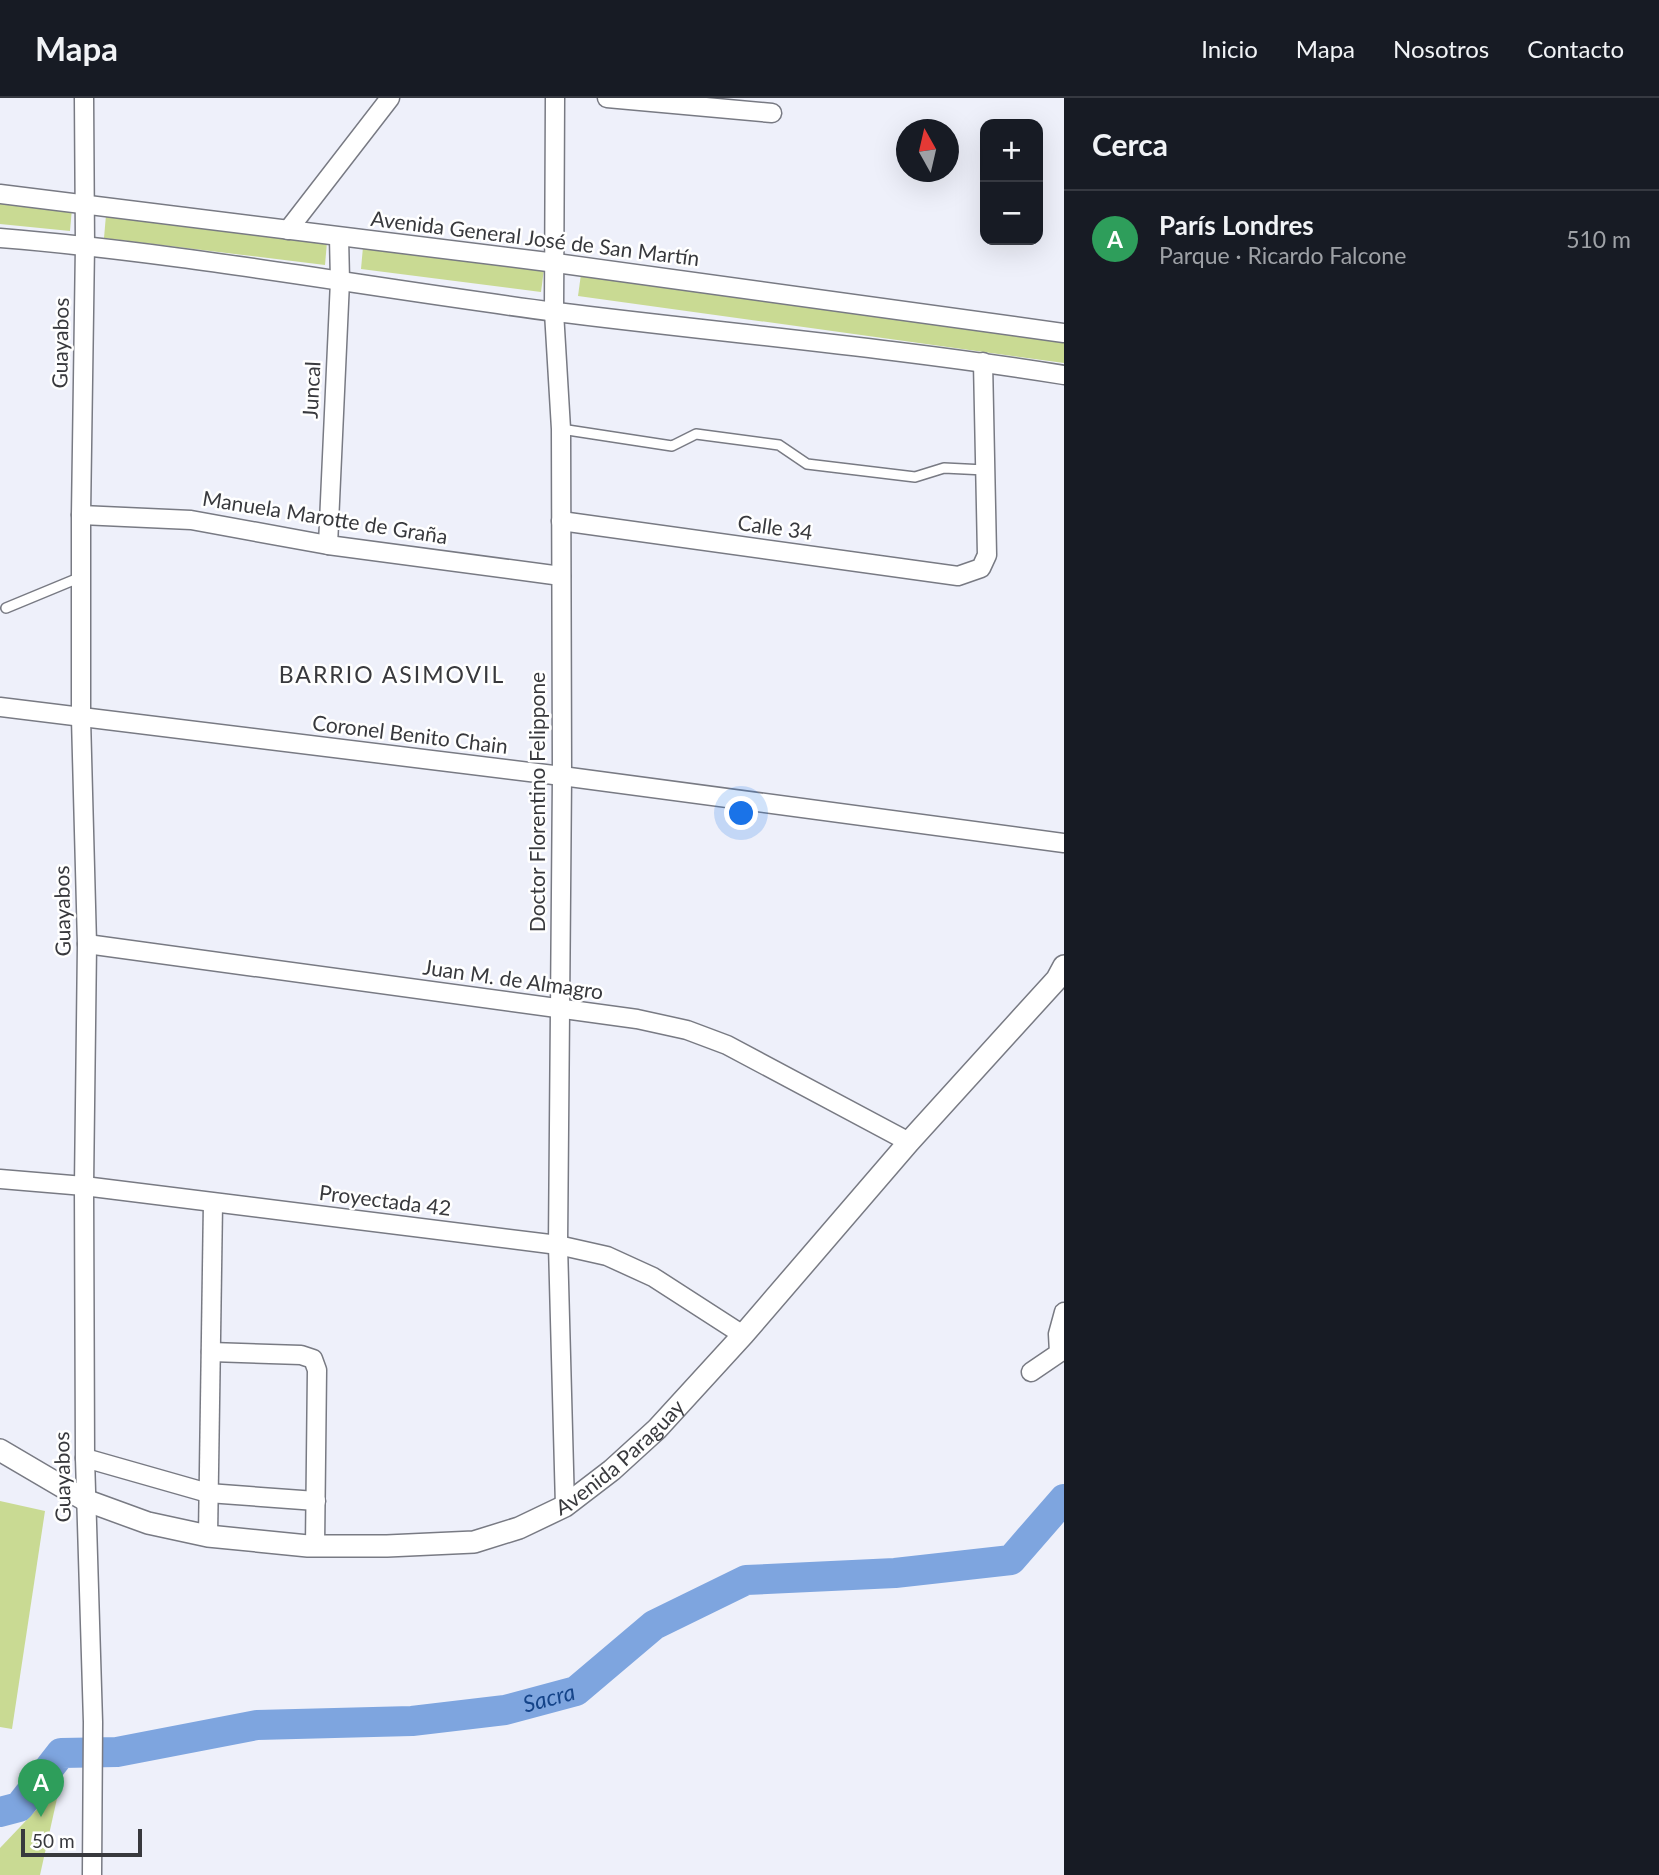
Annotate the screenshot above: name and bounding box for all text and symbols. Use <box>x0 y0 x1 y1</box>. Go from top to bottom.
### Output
text: Mapa <box>35 28 118 68</box>
text: Inicio <box>1201 34 1258 63</box>
text: Mapa <box>1296 34 1355 63</box>
text: Nosotros <box>1393 34 1489 63</box>
text: Contacto <box>1527 34 1624 63</box>
north arrow <box>896 119 959 182</box>
map controls <box>980 119 1043 245</box>
button: + <box>980 119 1043 182</box>
text: Cerca <box>1092 126 1168 162</box>
button: − <box>980 182 1043 245</box>
street label: Avenida General José de San Martín <box>369 205 701 270</box>
text: París Londres <box>1159 209 1314 241</box>
text: A <box>1107 225 1123 253</box>
text: 510 m <box>1566 225 1631 253</box>
text: Parque · Ricardo Falcone <box>1159 241 1406 269</box>
street label: Guayabos <box>46 297 73 389</box>
street label: Juncal <box>297 361 324 419</box>
street label: Manuela Marotte de Graña <box>201 485 450 548</box>
street label: Calle 34 <box>736 509 814 544</box>
district label: BARRIO ASIMOVIL <box>279 660 505 688</box>
street label: Doctor Florentino Felippone <box>524 672 549 932</box>
street label: Coronel Benito Chain <box>311 709 509 758</box>
your location <box>724 796 758 830</box>
street label: Guayabos <box>48 865 75 957</box>
street label: Juan M. de Almagro <box>421 953 605 1004</box>
street label: Proyectada 42 <box>318 1179 453 1220</box>
street label: Avenida Paraguay <box>551 1394 689 1520</box>
street label: Guayabos <box>48 1431 75 1523</box>
water label: Sacra <box>520 1677 578 1718</box>
pin: A <box>18 1759 64 1817</box>
scale bar <box>21 1826 142 1858</box>
text: 50 m <box>32 1829 75 1852</box>

